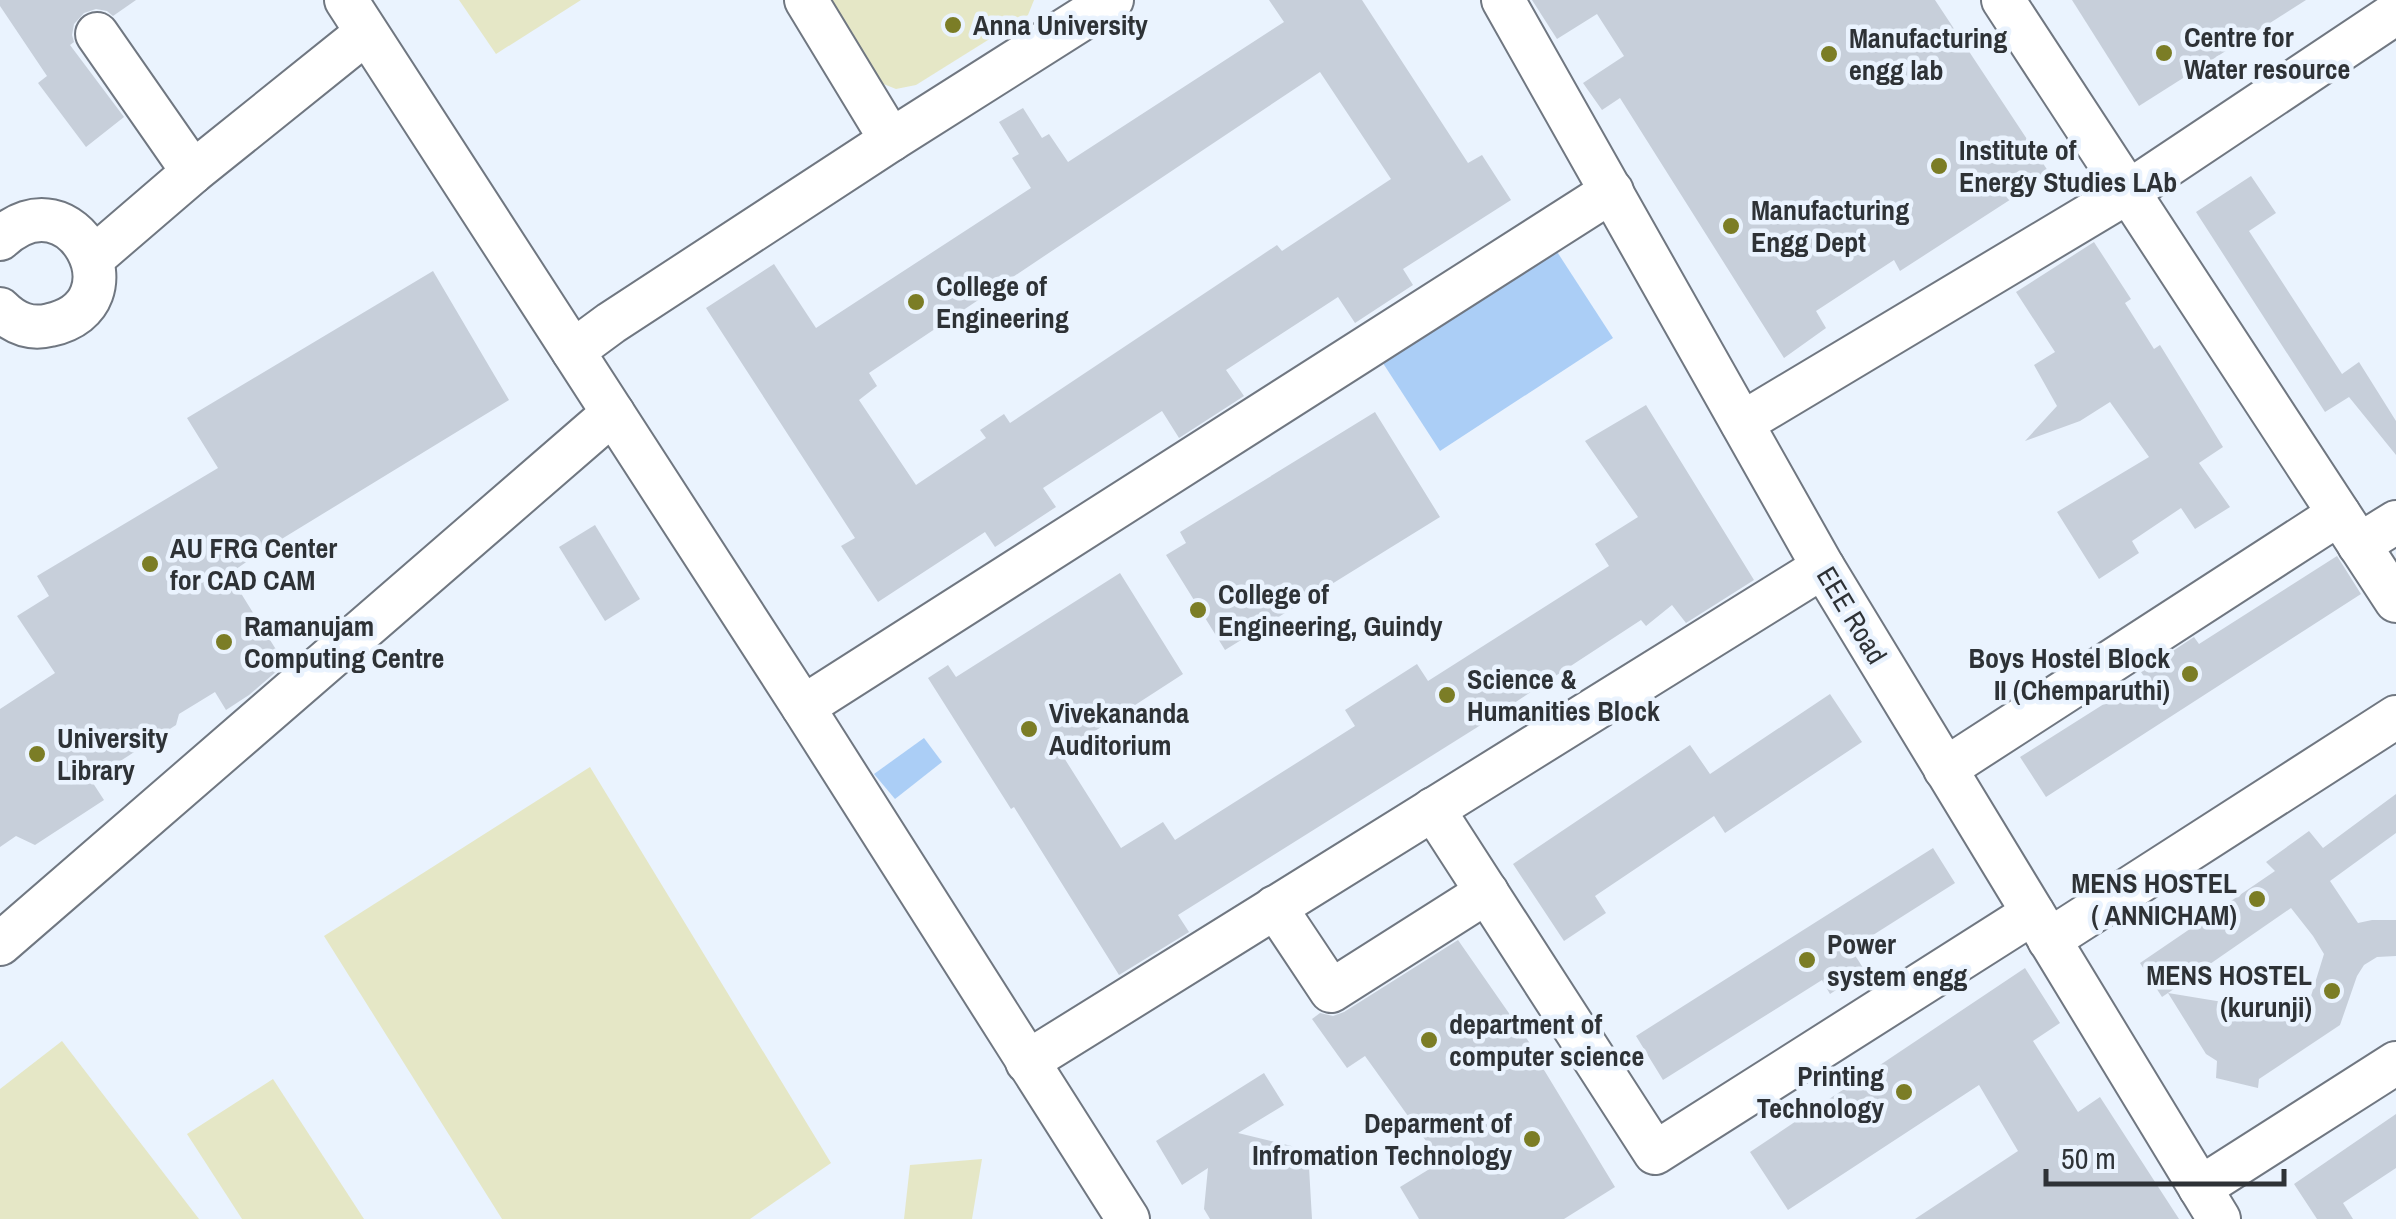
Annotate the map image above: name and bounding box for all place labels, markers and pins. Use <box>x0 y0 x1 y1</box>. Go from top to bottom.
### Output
place label: Anna University <box>973 6 1148 44</box>
marker: Anna University <box>942 14 964 36</box>
place label: Centre for Water resource <box>2184 18 2350 88</box>
place label: Manufacturing engg lab <box>1849 19 2007 89</box>
marker: Centre for Water resource <box>2153 42 2175 64</box>
marker: Manufacturing engg lab <box>1818 43 1840 65</box>
place label: Institute of Energy Studies LAb <box>1959 131 2177 201</box>
marker: Institute of Energy Studies LAb <box>1928 155 1950 177</box>
place label: Manufacturing Engg Dept <box>1751 191 1909 261</box>
marker: Manufacturing Engg Dept <box>1720 215 1742 237</box>
place label: College of Engineering <box>936 267 1069 337</box>
marker: College of Engineering <box>905 291 927 313</box>
place label: AU FRG Center for CAD CAM <box>170 529 337 599</box>
marker: AU FRG Center for CAD CAM <box>139 553 161 575</box>
place label: College of Engineering, Guindy <box>1218 575 1443 645</box>
marker: College of Engineering, Guindy <box>1187 599 1209 621</box>
place label: Ramanujam Computing Centre <box>244 607 444 677</box>
marker: Ramanujam Computing Centre <box>213 631 235 653</box>
place label: Boys Hostel Block II (Chemparuthi) <box>1968 639 2170 709</box>
place label: Science & Humanities Block <box>1467 660 1660 730</box>
marker: Boys Hostel Block II (Chemparuthi) <box>2179 663 2201 685</box>
marker: Science & Humanities Block <box>1436 684 1458 706</box>
place label: Vivekananda Auditorium <box>1049 694 1189 764</box>
marker: Vivekananda Auditorium <box>1018 718 1040 740</box>
place label: University Library <box>57 719 168 789</box>
marker: University Library <box>26 743 48 765</box>
place label: MENS HOSTEL ( ANNICHAM) <box>2071 864 2237 934</box>
marker: MENS HOSTEL ( ANNICHAM) <box>2246 888 2268 910</box>
place label: Power system engg <box>1827 925 1967 995</box>
marker: Power system engg <box>1796 949 1818 971</box>
place label: MENS HOSTEL (kurunji) <box>2146 956 2312 1026</box>
marker: MENS HOSTEL (kurunji) <box>2321 980 2343 1002</box>
place label: department of computer science <box>1449 1005 1644 1075</box>
marker: department of computer science <box>1418 1029 1440 1051</box>
place label: Printing Technology <box>1757 1057 1884 1127</box>
marker: Printing Technology <box>1893 1081 1915 1103</box>
place label: Deparment of Infromation Technology <box>1252 1104 1512 1174</box>
marker: Deparment of Infromation Technology <box>1521 1128 1543 1150</box>

